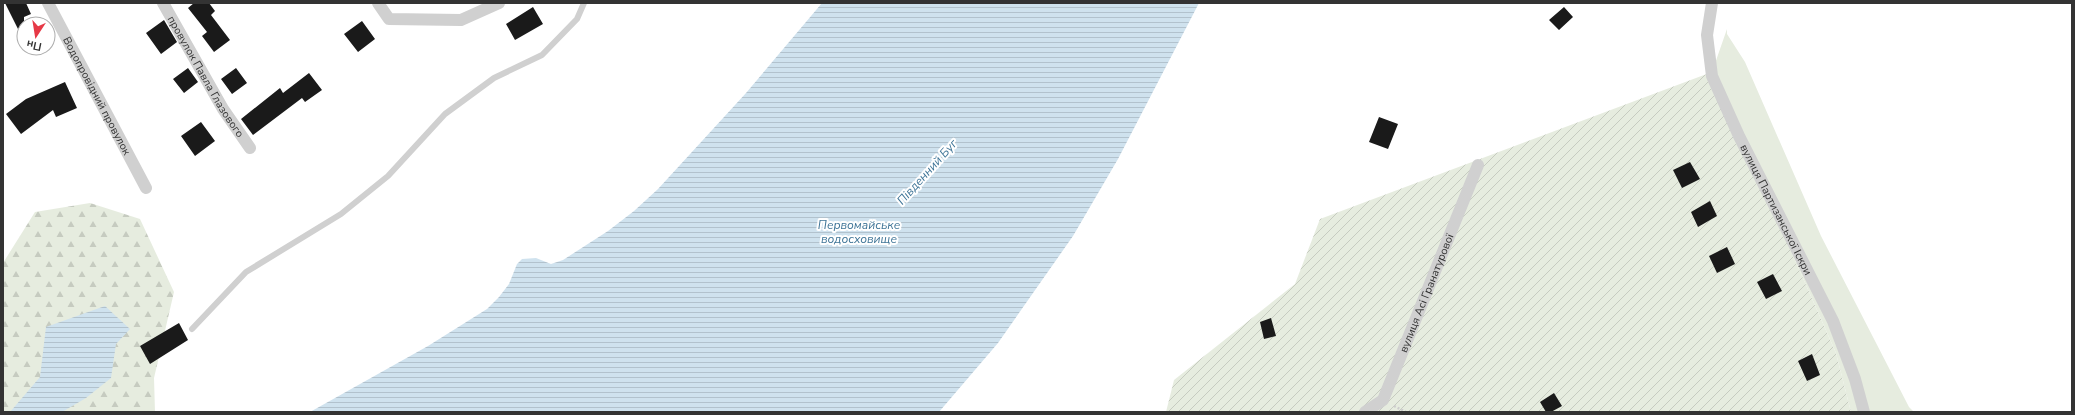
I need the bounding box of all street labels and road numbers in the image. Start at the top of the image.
street label: провулок Павла Глазового [164,13,247,140]
street label: Водопровідний провулок [59,34,134,158]
street label: вулиця Партизанської Іскри [1736,142,1815,278]
street label: вулиця Асі Гранатурової [1396,231,1458,355]

